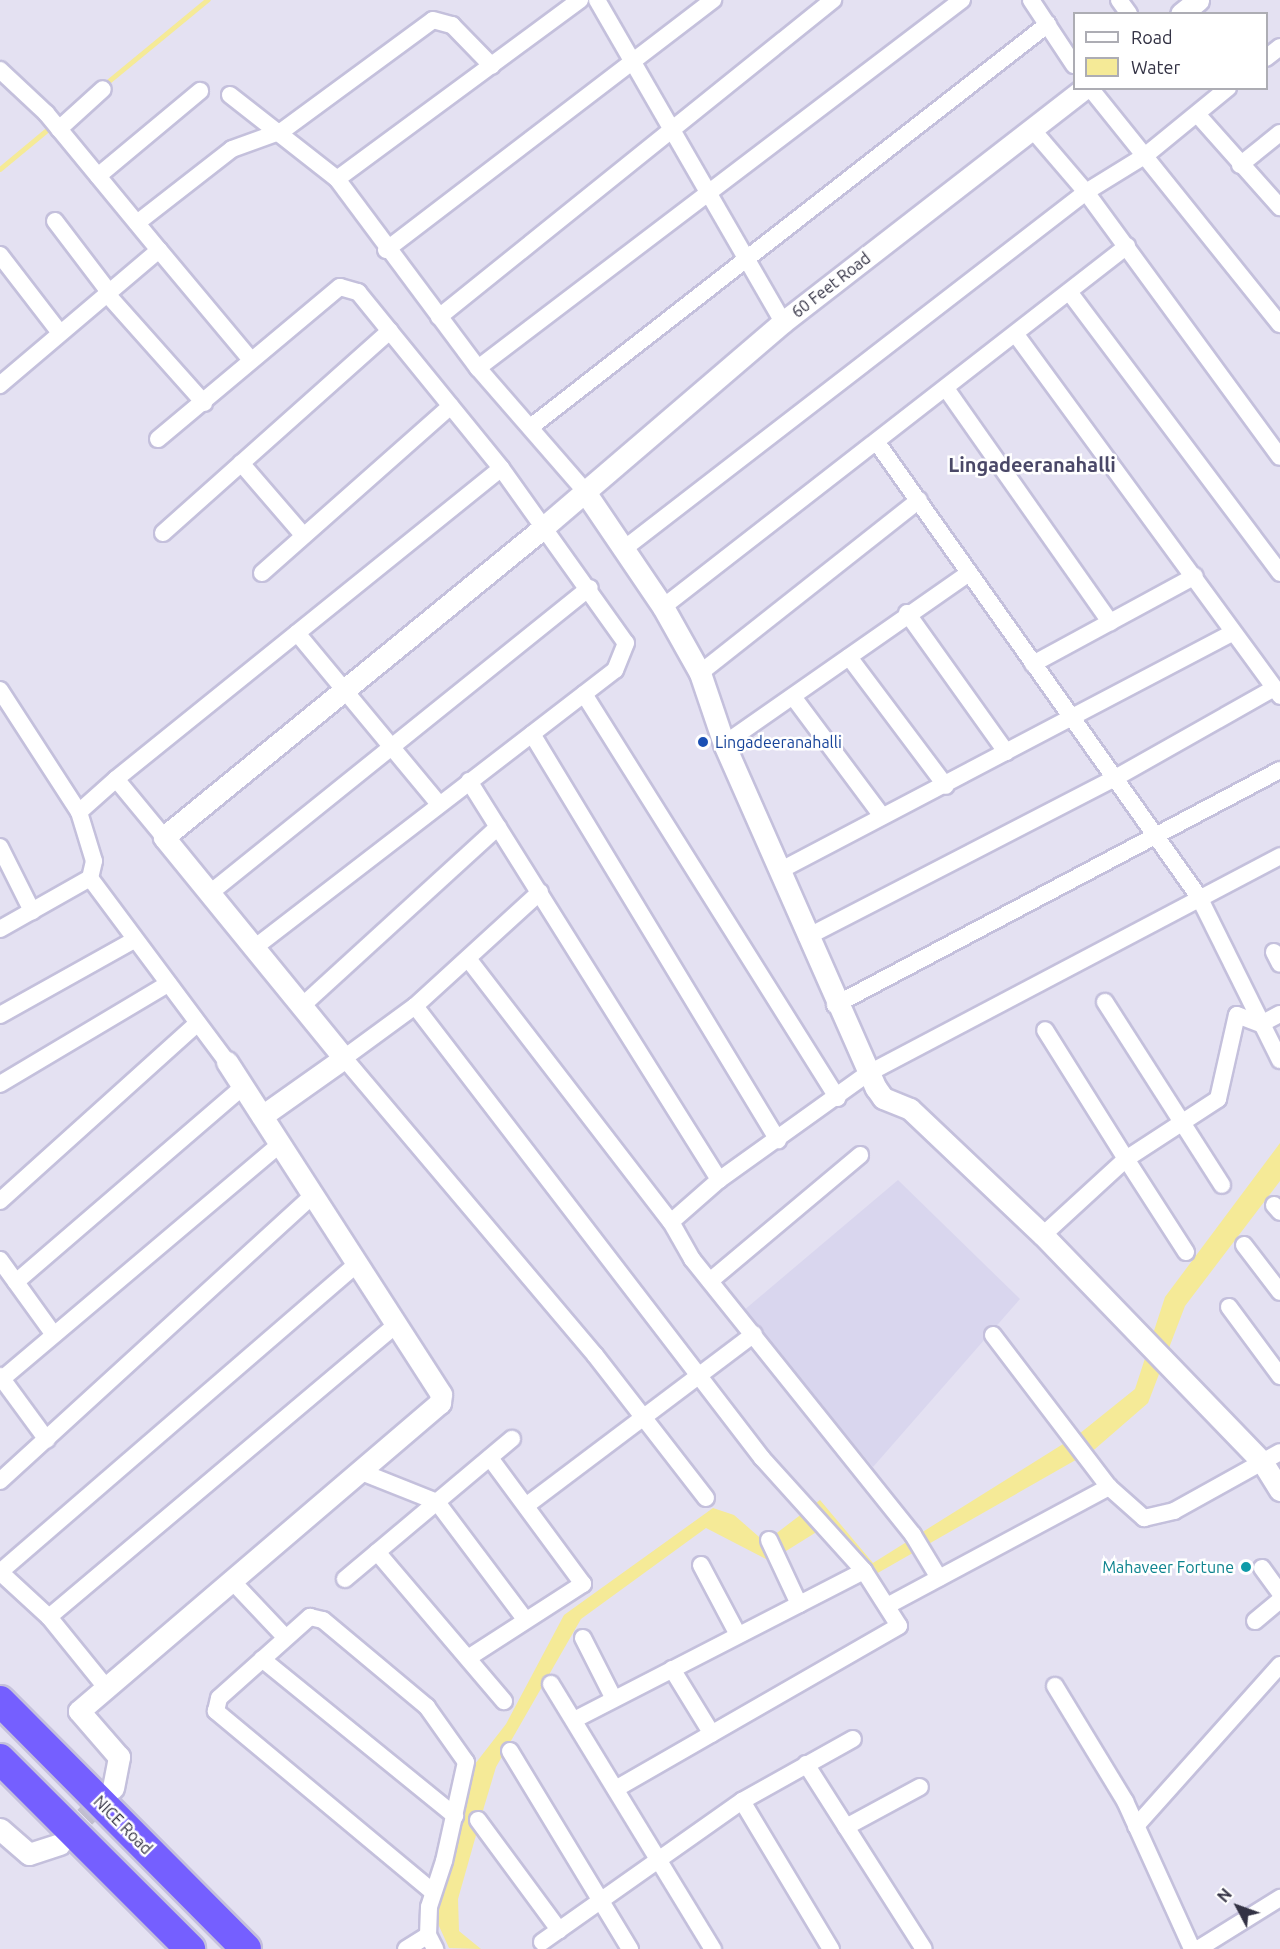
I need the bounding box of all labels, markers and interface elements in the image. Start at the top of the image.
legend [1073,12,1268,90]
text: Road [1131,27,1173,47]
text: Water [1131,57,1180,77]
street label: 60 Feet Road [788,248,874,322]
district label: Lingadeeranahalli [948,452,1116,476]
place label: Lingadeeranahalli [715,732,842,752]
marker: Lingadeeranahalli [696,735,710,749]
place label: Mahaveer Fortune [1102,1557,1234,1577]
marker: Mahaveer Fortune [1239,1560,1253,1574]
street label: NICE Road [90,1792,156,1858]
north arrow [1208,1877,1268,1937]
text: N [1214,1885,1235,1906]

